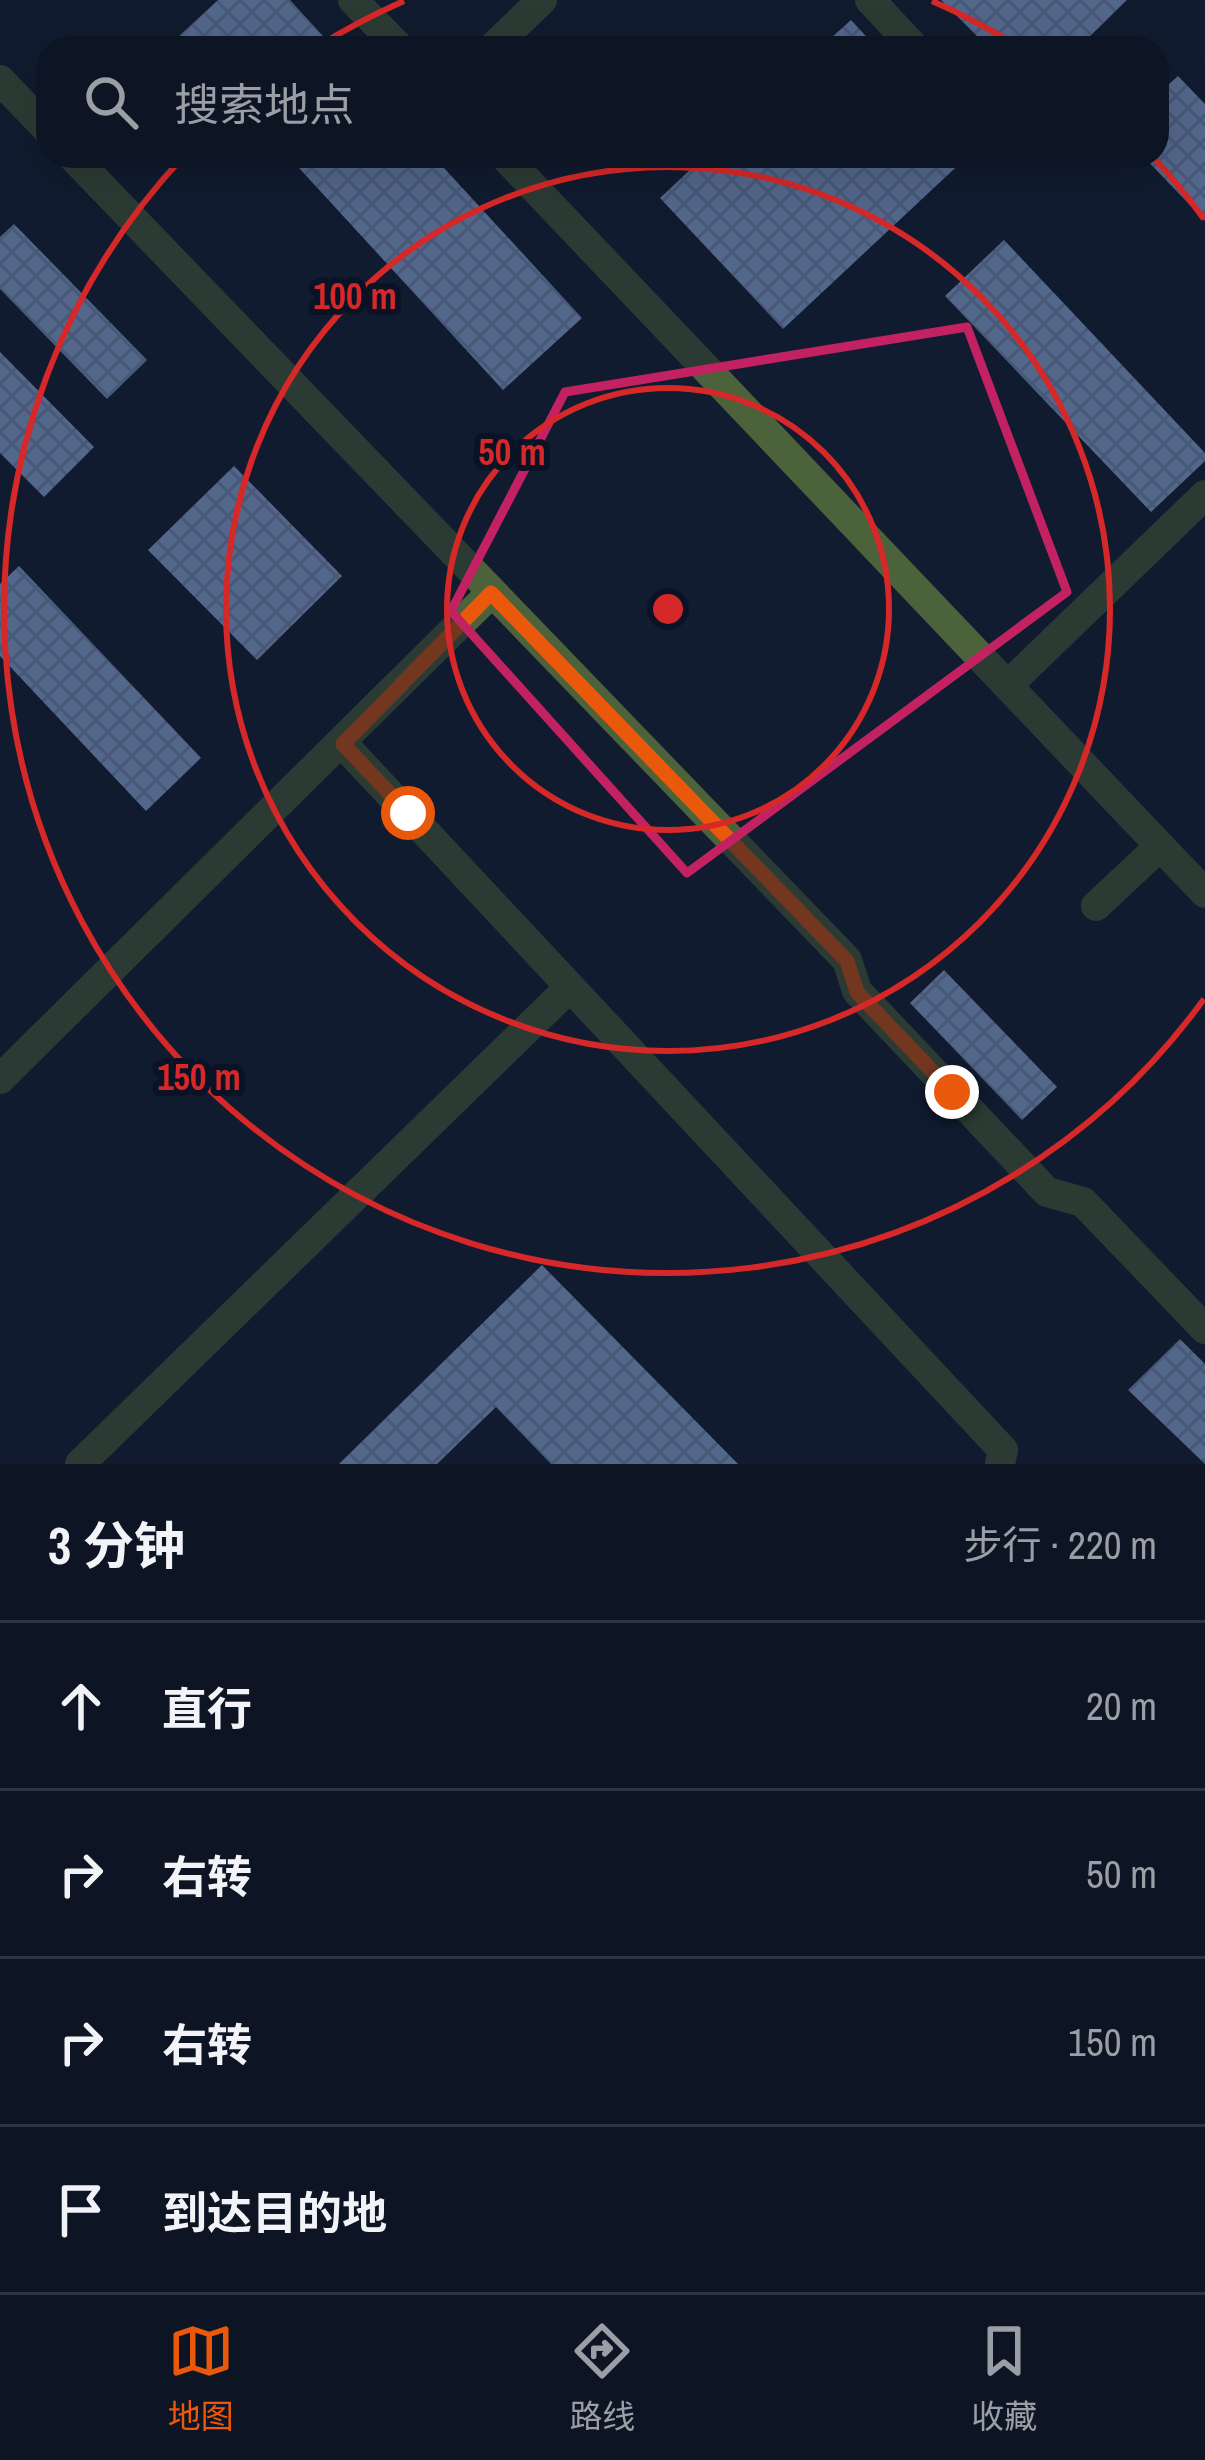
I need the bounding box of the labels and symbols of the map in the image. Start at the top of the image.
text: 100 m [313,272,397,320]
text: 50 m [478,428,546,476]
centre of rings [647,588,689,630]
route start [381,786,435,840]
text: 150 m [157,1053,241,1101]
route end [925,1065,979,1119]

